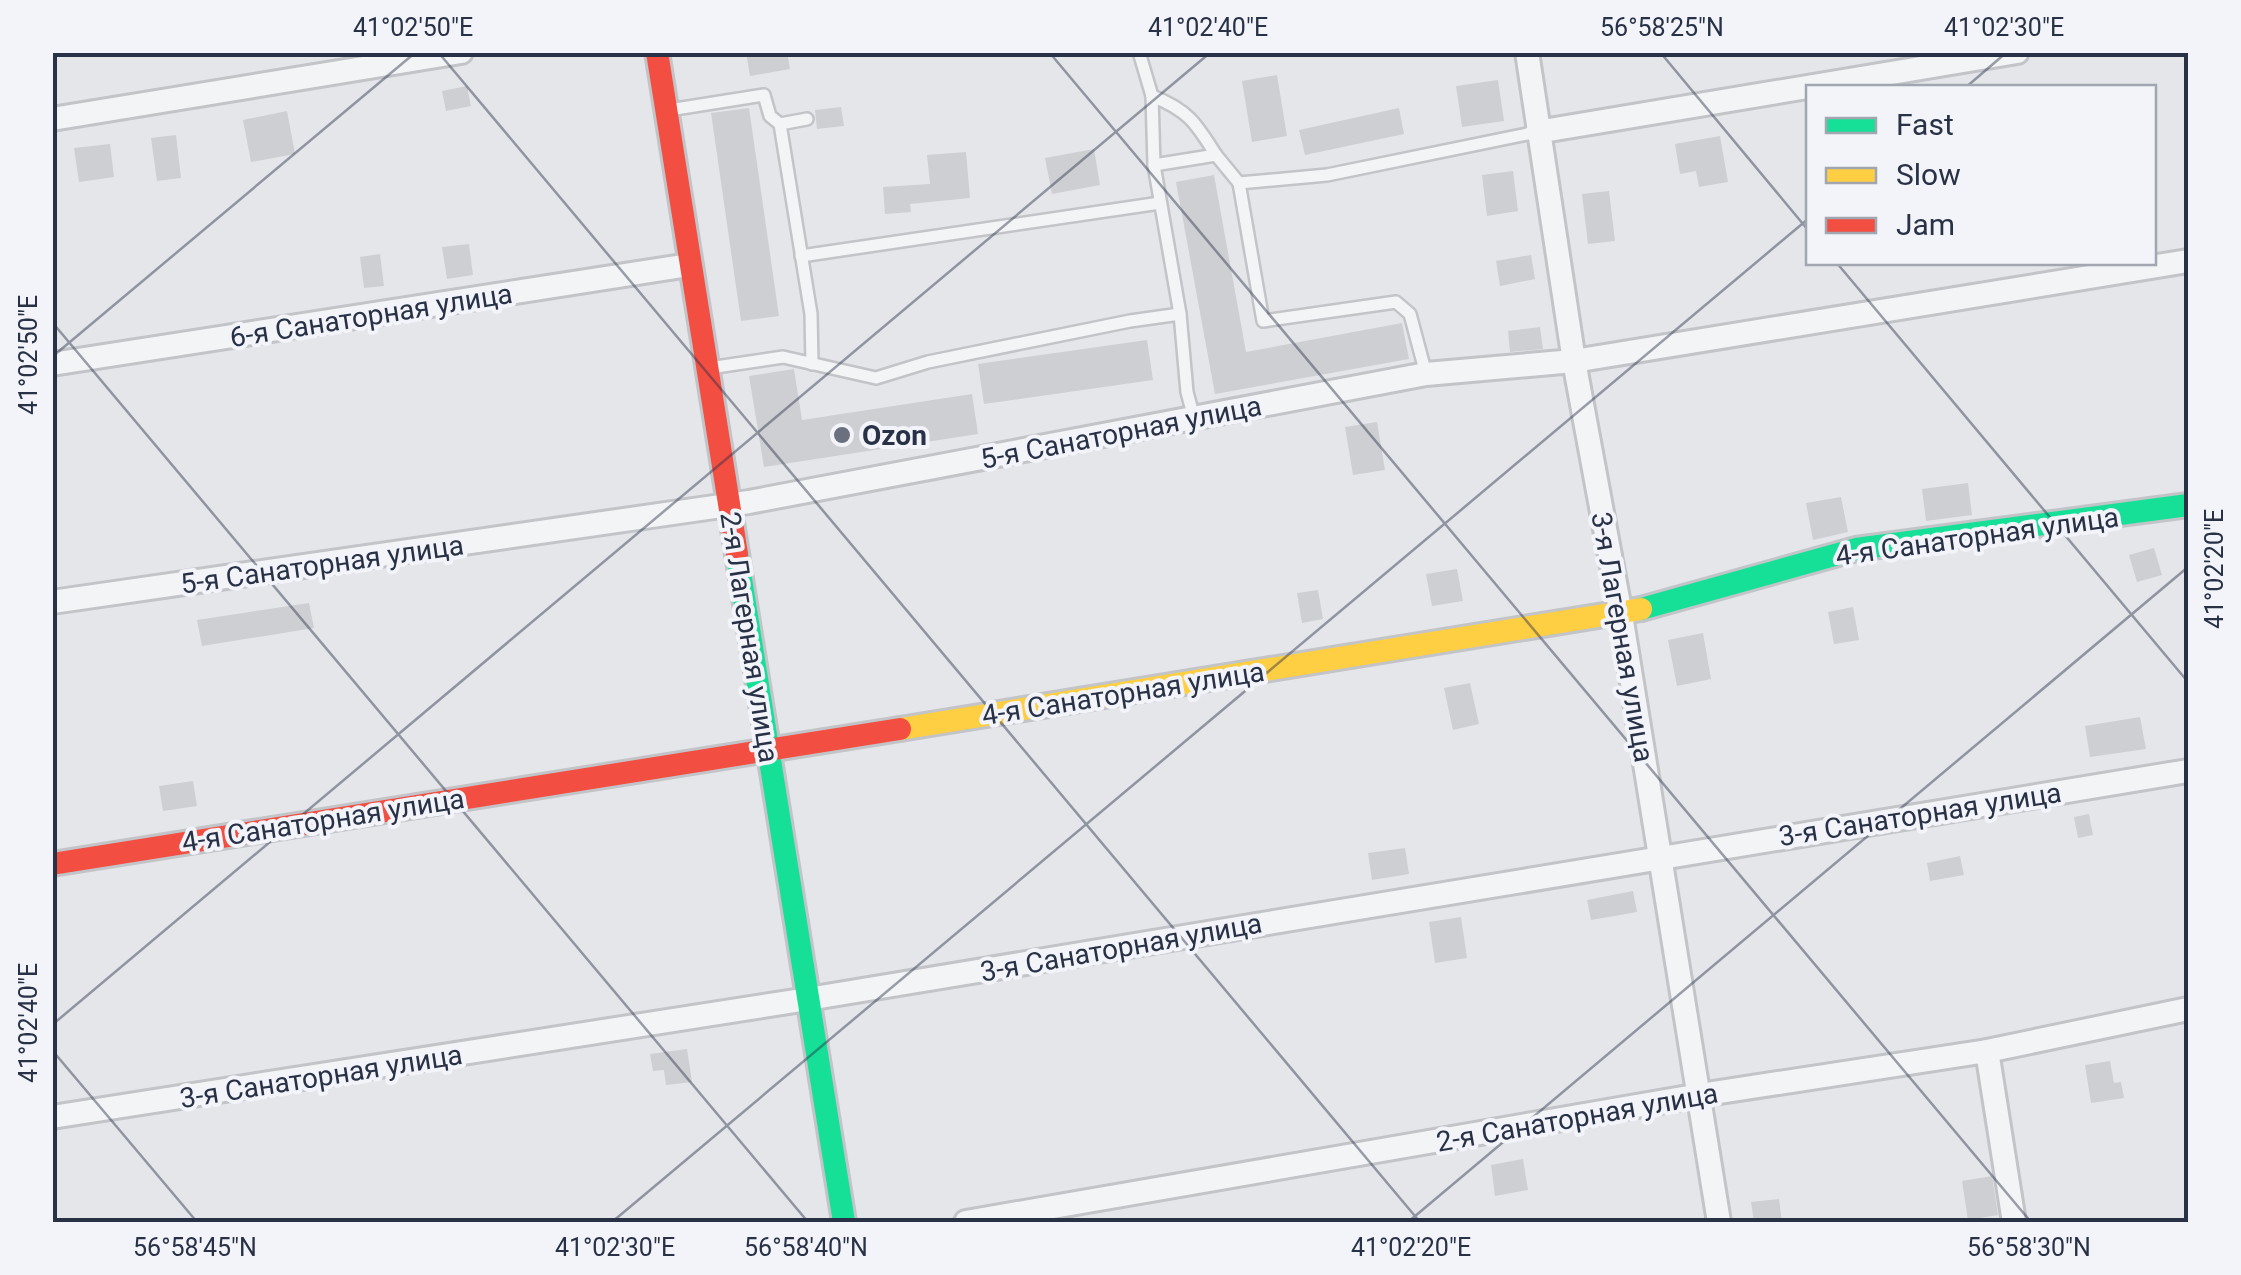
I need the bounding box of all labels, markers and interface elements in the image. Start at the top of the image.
text: 41°02'50"E [353,13,473,42]
text: 41°02'40"E [1148,13,1268,42]
text: 56°58'25"N [1600,13,1724,42]
text: 41°02'30"E [1944,13,2064,42]
legend [1806,85,2156,265]
text: Fast [1896,107,1954,142]
text: Slow [1896,157,1961,192]
text: Jam [1896,207,1955,242]
street label: 6-я Санаторная улица [227,277,515,354]
text: 41°02'50"E [14,295,43,415]
street label: 5-я Санаторная улица [978,389,1264,476]
place label: Ozon [862,419,927,452]
marker: Ozon [831,424,853,446]
street label: 4-я Санаторная улица [1833,500,2121,573]
street label: 2-я Лагерная улица [713,509,786,765]
street label: 3-я Лагерная улица [1584,509,1661,765]
text: 41°02'20"E [2200,509,2229,629]
street label: 5-я Санаторная улица [178,528,466,601]
street label: 4-я Санаторная улица [979,655,1267,732]
street label: 3-я Санаторная улица [1776,776,2064,853]
street label: 4-я Санаторная улица [179,782,467,859]
street label: 3-я Санаторная улица [978,906,1265,989]
text: 41°02'40"E [14,963,43,1083]
street label: 3-я Санаторная улица [177,1038,465,1115]
street label: 2-я Санаторная улица [1434,1076,1721,1159]
text: 56°58'45"N [133,1233,257,1262]
text: 41°02'30"E [555,1233,675,1262]
text: 56°58'40"N [744,1233,868,1262]
text: 41°02'20"E [1351,1233,1471,1262]
text: 56°58'30"N [1967,1233,2091,1262]

